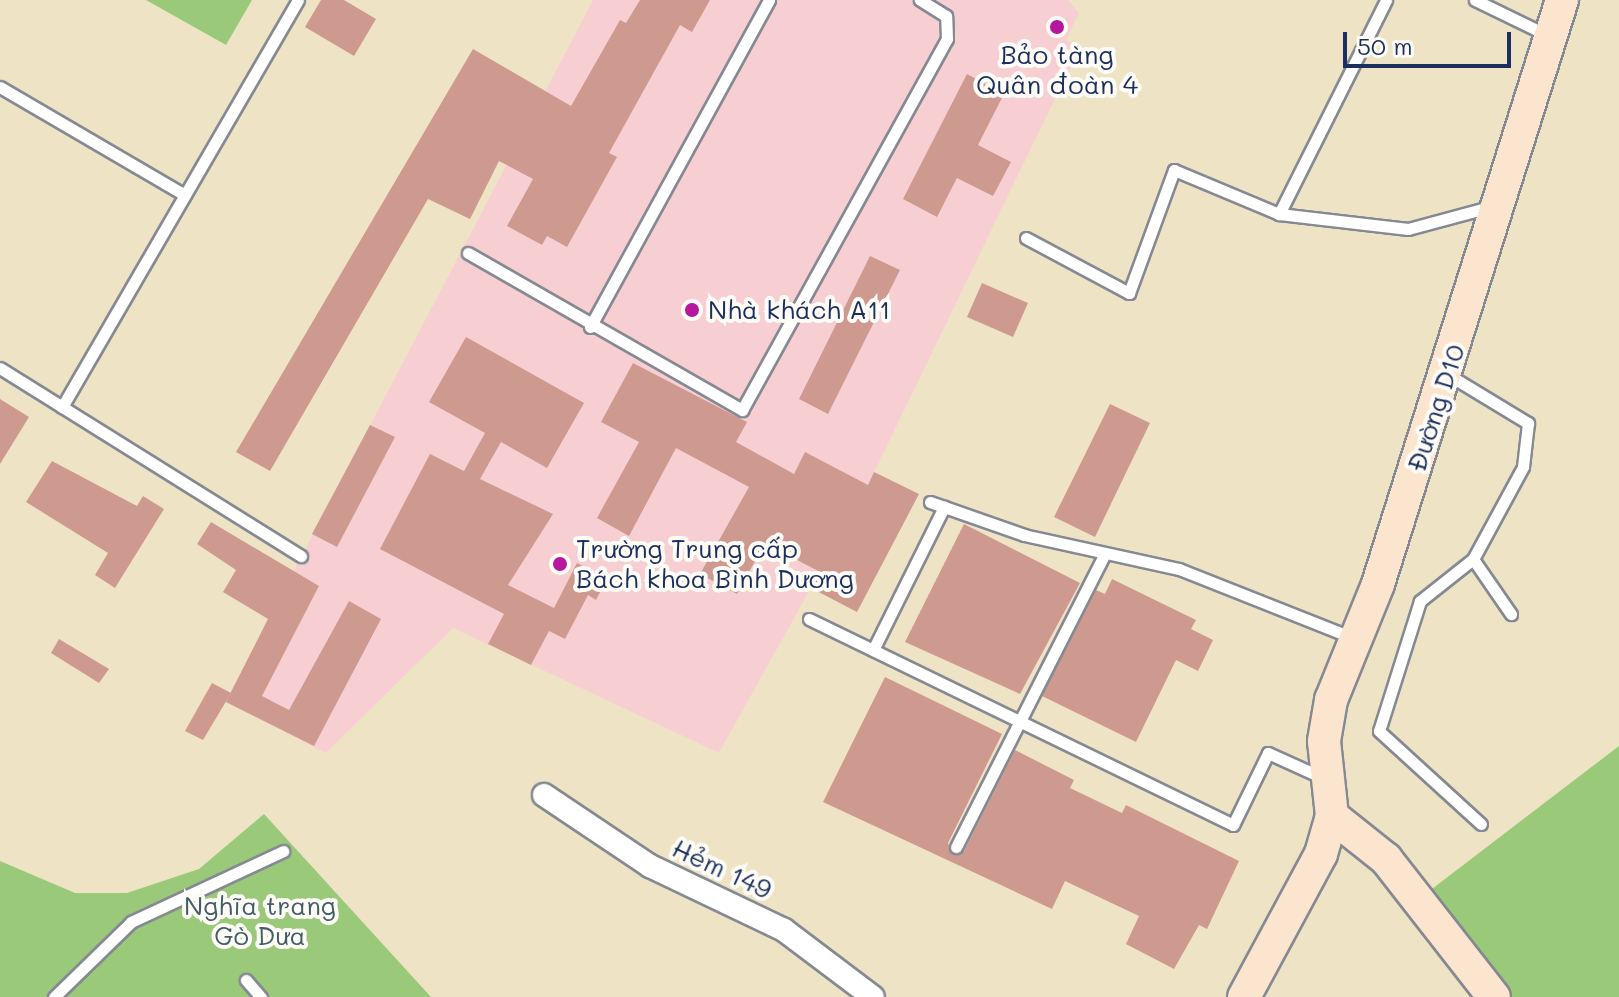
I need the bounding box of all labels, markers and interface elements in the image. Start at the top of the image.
scale bar [1347,16,1515,66]
marker: Bảo tàng Quân đoàn 4 [1048,18,1066,36]
text: 50 m [1357,30,1413,61]
place label: Bảo tàng Quân đoàn 4 [976,39,1138,100]
place label: Nhà khách A11 [708,294,891,326]
marker: Nhà khách A11 [683,301,701,319]
street label: Đường D10 [1401,341,1471,475]
place label: Trường Trung cấp Bách khoa Bình Dương [576,533,854,594]
marker: Trường Trung cấp Bách khoa Bình Dương [551,555,569,573]
street label: Hẻm 149 [667,832,777,906]
park label: Nghĩa trang Gò Dưa [184,890,336,952]

